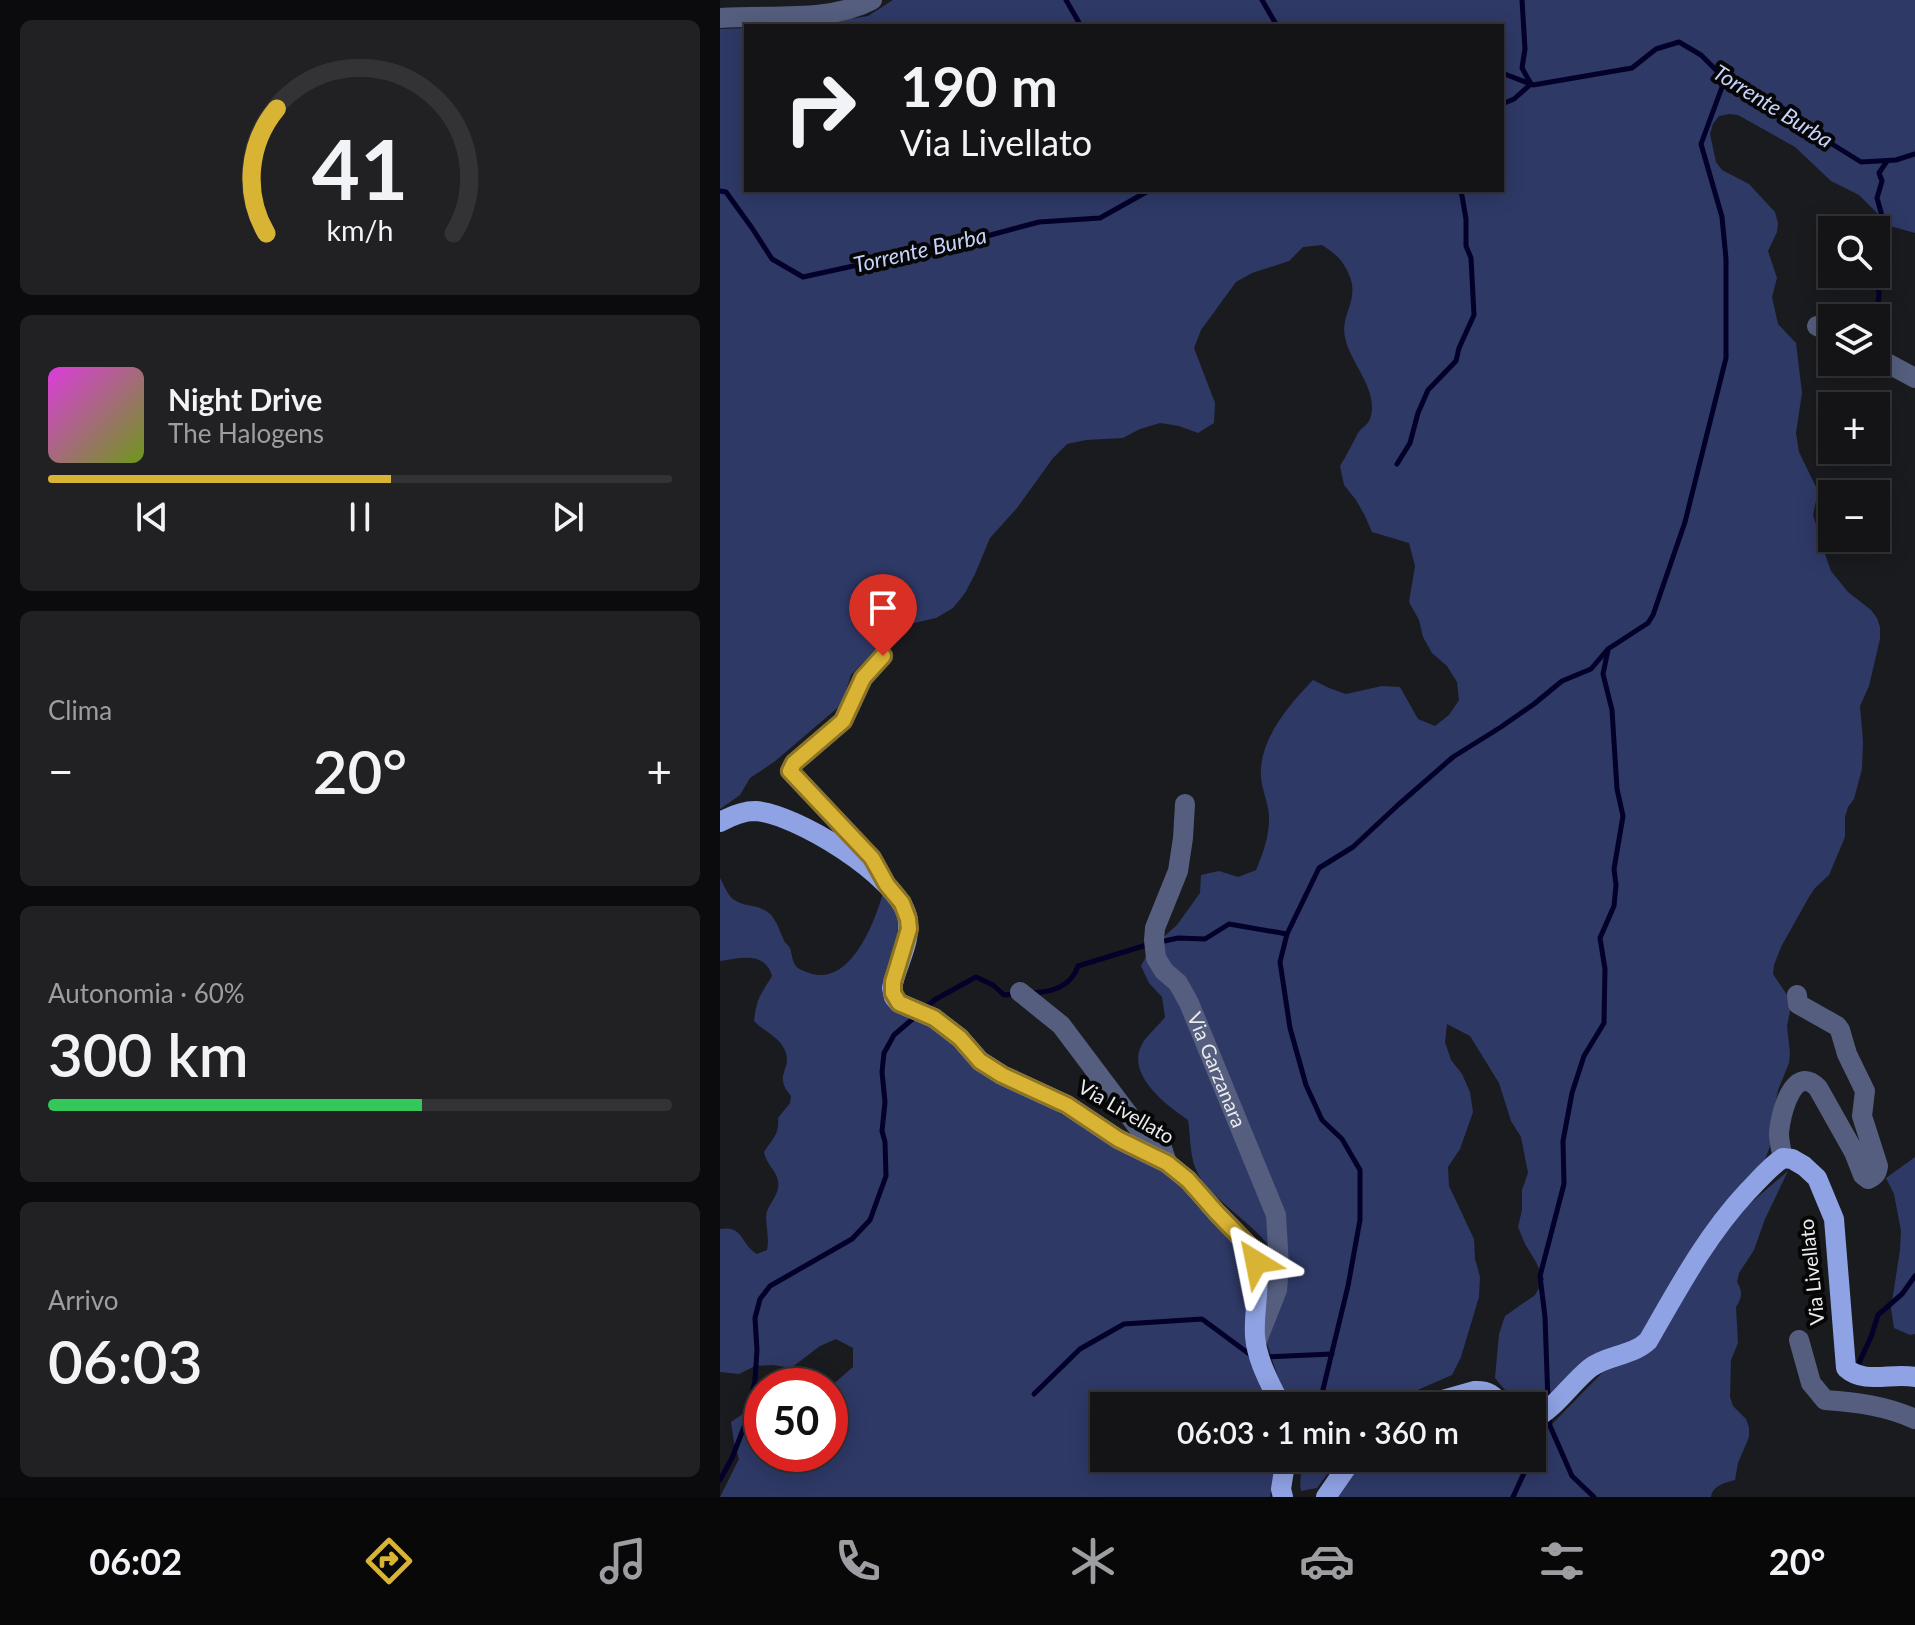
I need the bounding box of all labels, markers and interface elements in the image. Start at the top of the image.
text: 190 m [900,52,1058,119]
icon: right [768,56,872,160]
water label: Torrente Burba [1708,58,1838,153]
text: 41 [312,117,408,217]
text: Via Livellato [900,120,1092,164]
text: km/h [327,213,393,247]
map controls [1818,216,1890,552]
button: search [1818,216,1890,288]
water label: Torrente Burba [851,221,989,278]
button: layers [1818,304,1890,376]
text: Night Drive [168,381,322,417]
button: + [1818,392,1890,464]
text: The Halogens [168,417,324,449]
button: − [1818,480,1890,552]
icon: previous [130,495,174,539]
icon: pause [338,495,382,539]
icon: next [546,495,590,539]
pin [849,574,917,656]
icon: arrive [861,586,905,630]
text: Clima [48,694,112,726]
text: 20° [313,735,407,807]
text: − [48,745,74,797]
text: + [646,745,672,797]
text: Autonomia · 60% [48,977,245,1009]
street label: Via Garzanara [1183,1008,1252,1131]
text: 300 km [48,1018,249,1090]
street label: Via Livellato [1074,1074,1179,1148]
street label: Via Livellato [1793,1218,1829,1326]
position arrow [1214,1220,1298,1304]
text: Arrivo [48,1284,119,1316]
text: 06:03 [48,1325,202,1397]
speed limit sign: 50 [744,1368,848,1472]
text: 06:03 · 1 min · 360 m [1177,1414,1459,1450]
icon: directions [361,1533,417,1589]
icon: music [595,1533,651,1589]
icon: phone [830,1533,886,1589]
icon: climate [1065,1533,1121,1589]
icon: car [1299,1533,1355,1589]
icon: filters [1534,1533,1590,1589]
text: 06:02 [89,1539,182,1583]
text: 20° [1769,1539,1826,1583]

